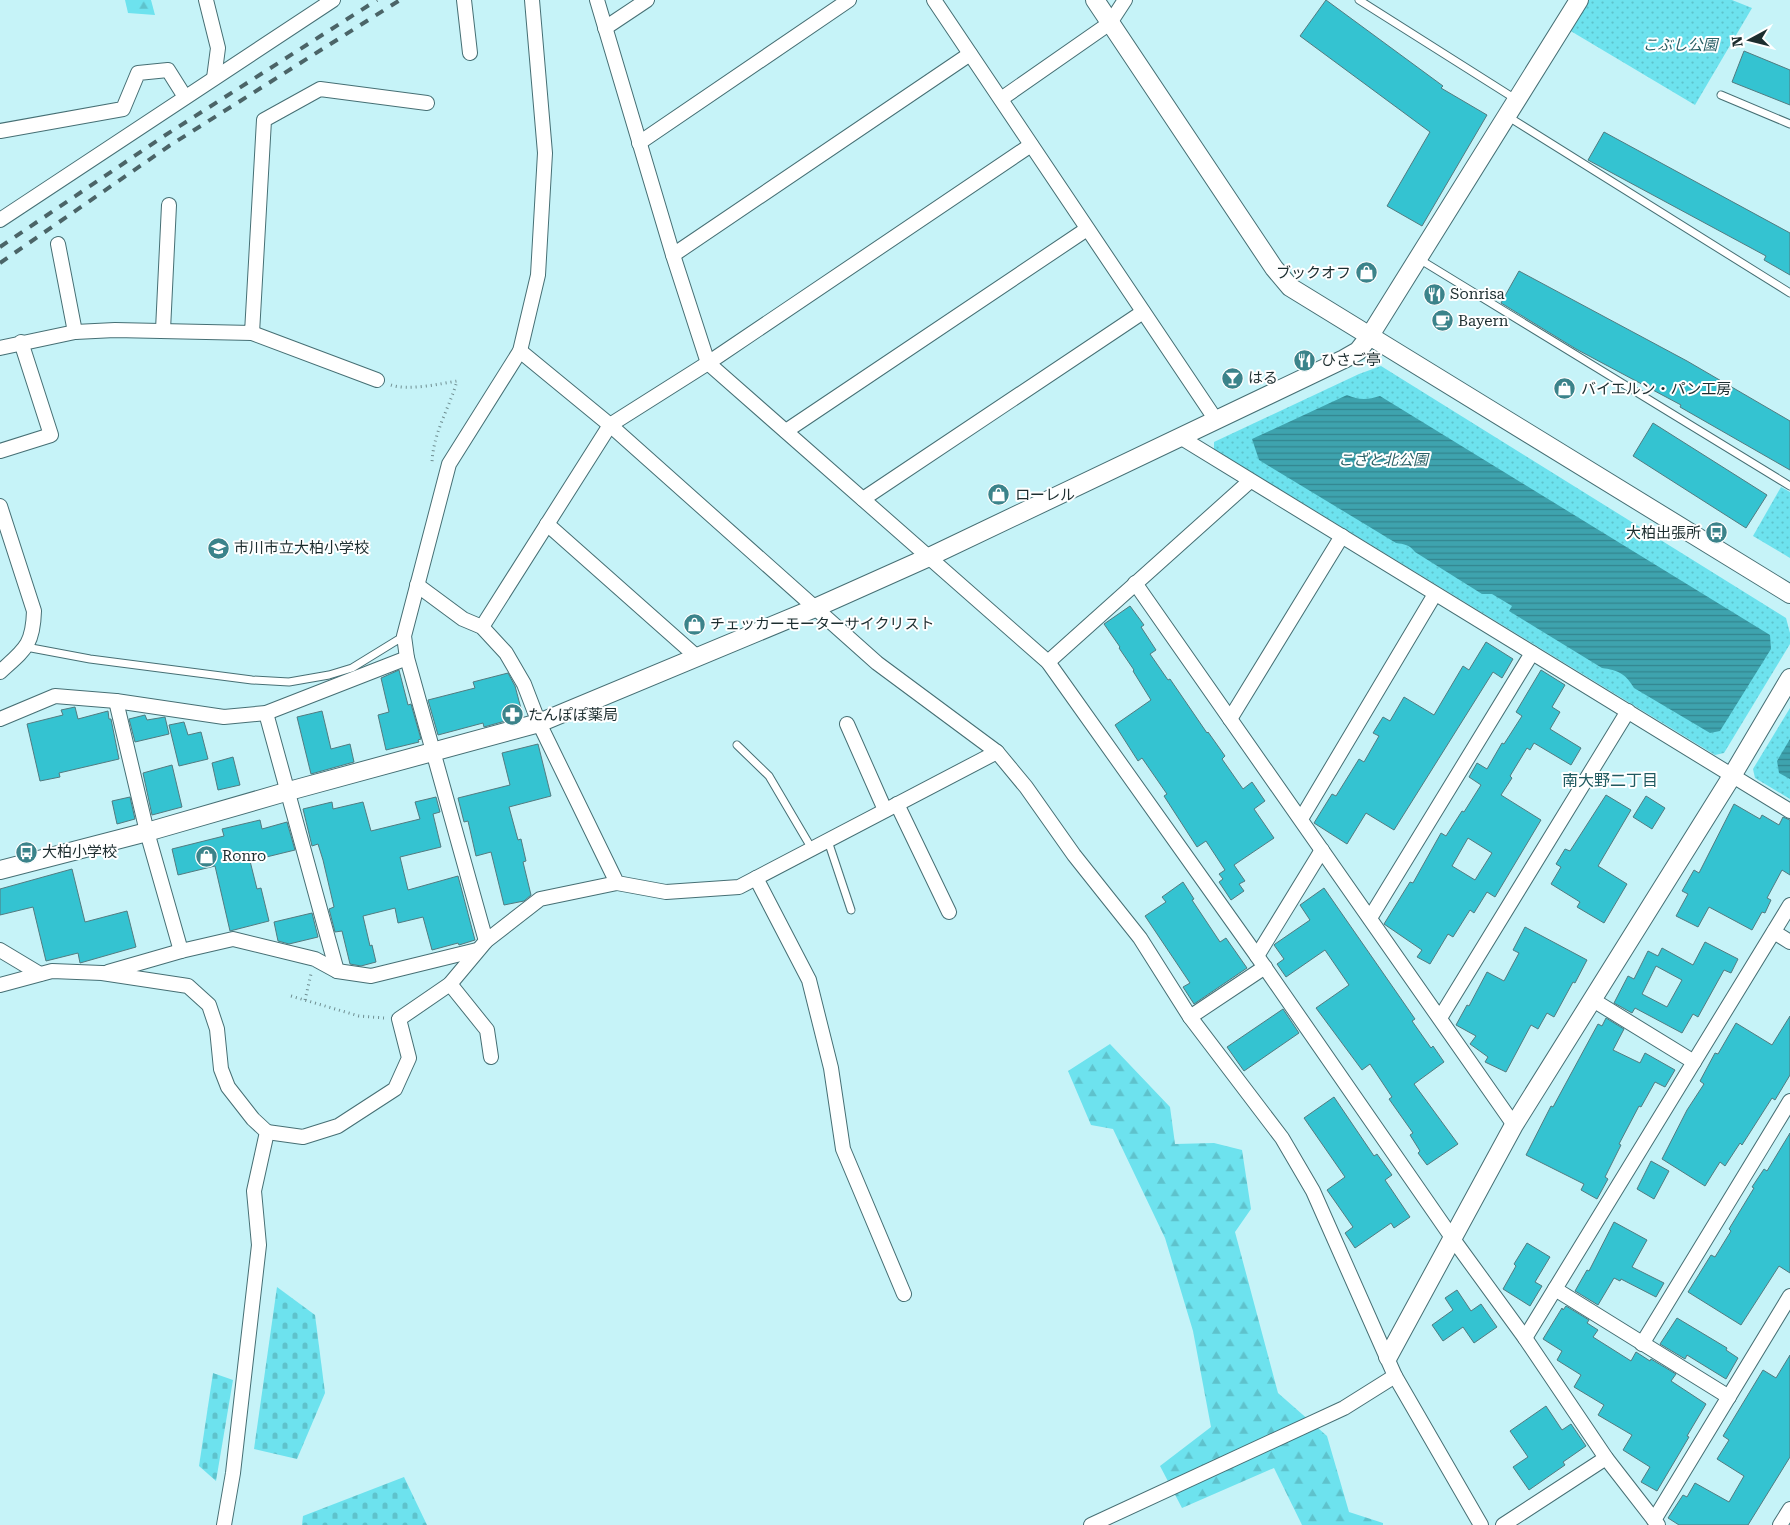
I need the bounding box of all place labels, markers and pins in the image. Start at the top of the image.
shop icon: ブックオフ [1355,261,1379,285]
place label: ブックオフ [1276,264,1351,282]
restaurant icon: Sonrisa [1422,282,1446,306]
place label: Sonrisa [1450,285,1505,303]
cafe icon: Bayern [1430,309,1454,333]
place label: Bayern [1458,312,1509,330]
restaurant icon: ひさご亭 [1293,348,1317,372]
place label: ひさご亭 [1321,351,1381,369]
bar icon: はる [1220,366,1244,390]
place label: はる [1248,369,1278,387]
shop icon: バイエルン・パン工房 [1553,377,1577,401]
place label: バイエルン・パン工房 [1581,380,1731,398]
shop icon: ローレル [987,483,1011,507]
place label: ローレル [1015,486,1075,504]
bus stop icon: 大柏出張所 [1705,521,1729,545]
place label: 大柏出張所 [1626,524,1701,542]
school or university icon: 市川市立大柏小学校 [206,536,230,560]
place label: 市川市立大柏小学校 [234,539,369,557]
shop icon: チェッカーモーターサイクリスト [682,612,706,636]
place label: チェッカーモーターサイクリスト [710,615,934,633]
pharmacy icon: たんぽぽ薬局 [500,703,524,727]
place label: たんぽぽ薬局 [528,706,618,724]
bus stop icon: 大柏小学校 [14,840,38,864]
place label: 大柏小学校 [42,843,117,861]
shop icon: Ronro [194,844,218,868]
place label: Ronro [222,847,266,865]

